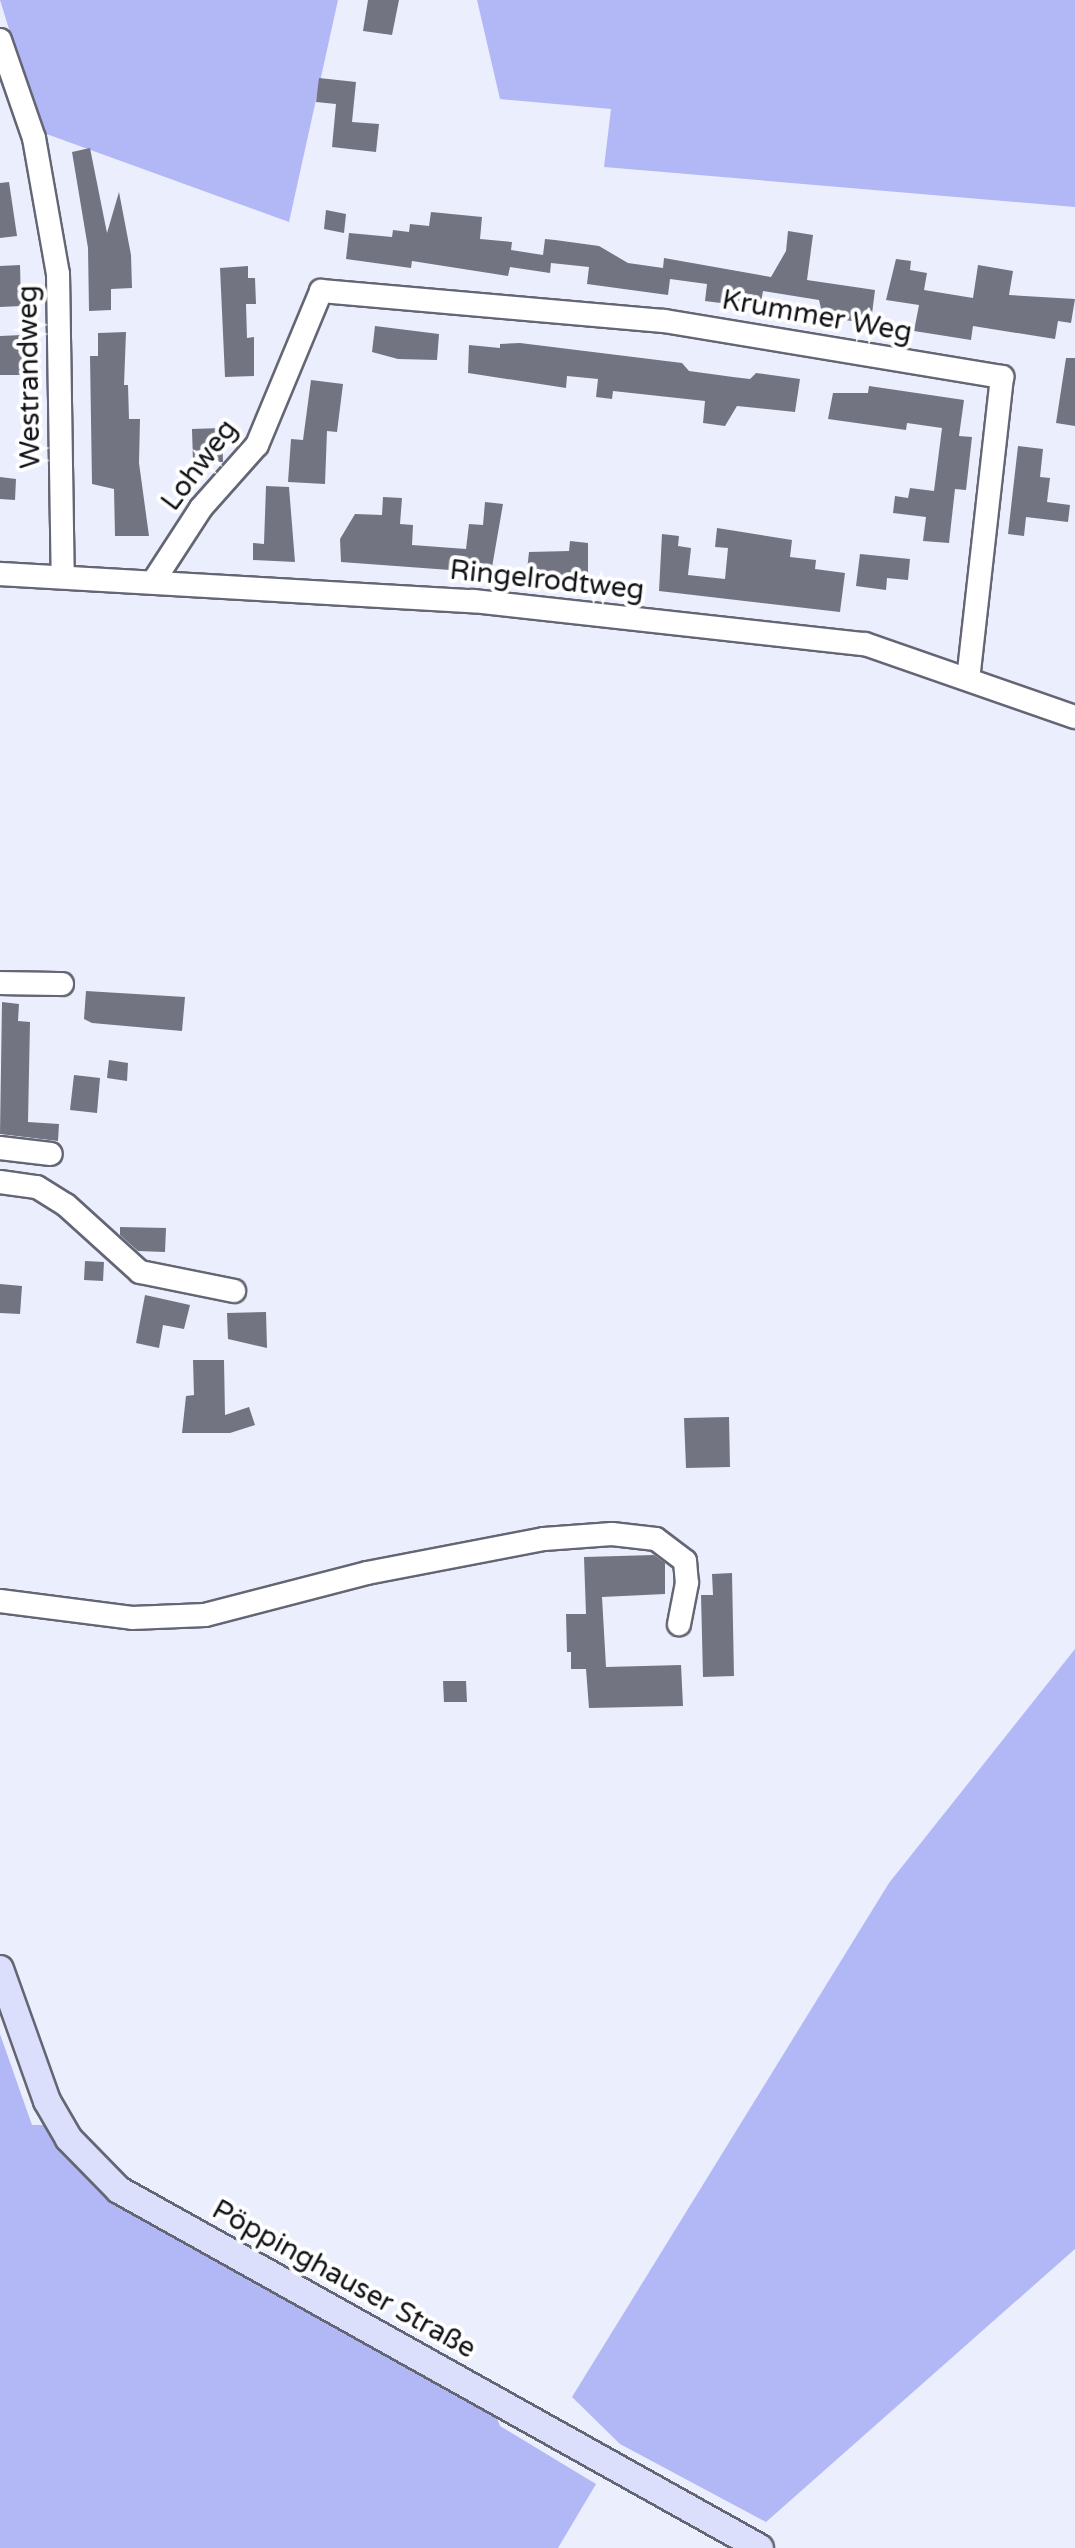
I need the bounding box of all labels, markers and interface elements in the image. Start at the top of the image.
street label: Krummer Weg [719,283,915,349]
street label: Westrandweg [11,285,47,469]
street label: Lohweg [154,413,244,517]
street label: Ringelrodtweg [448,553,646,607]
street label: Pöppinghauser Straße [206,2193,482,2365]

